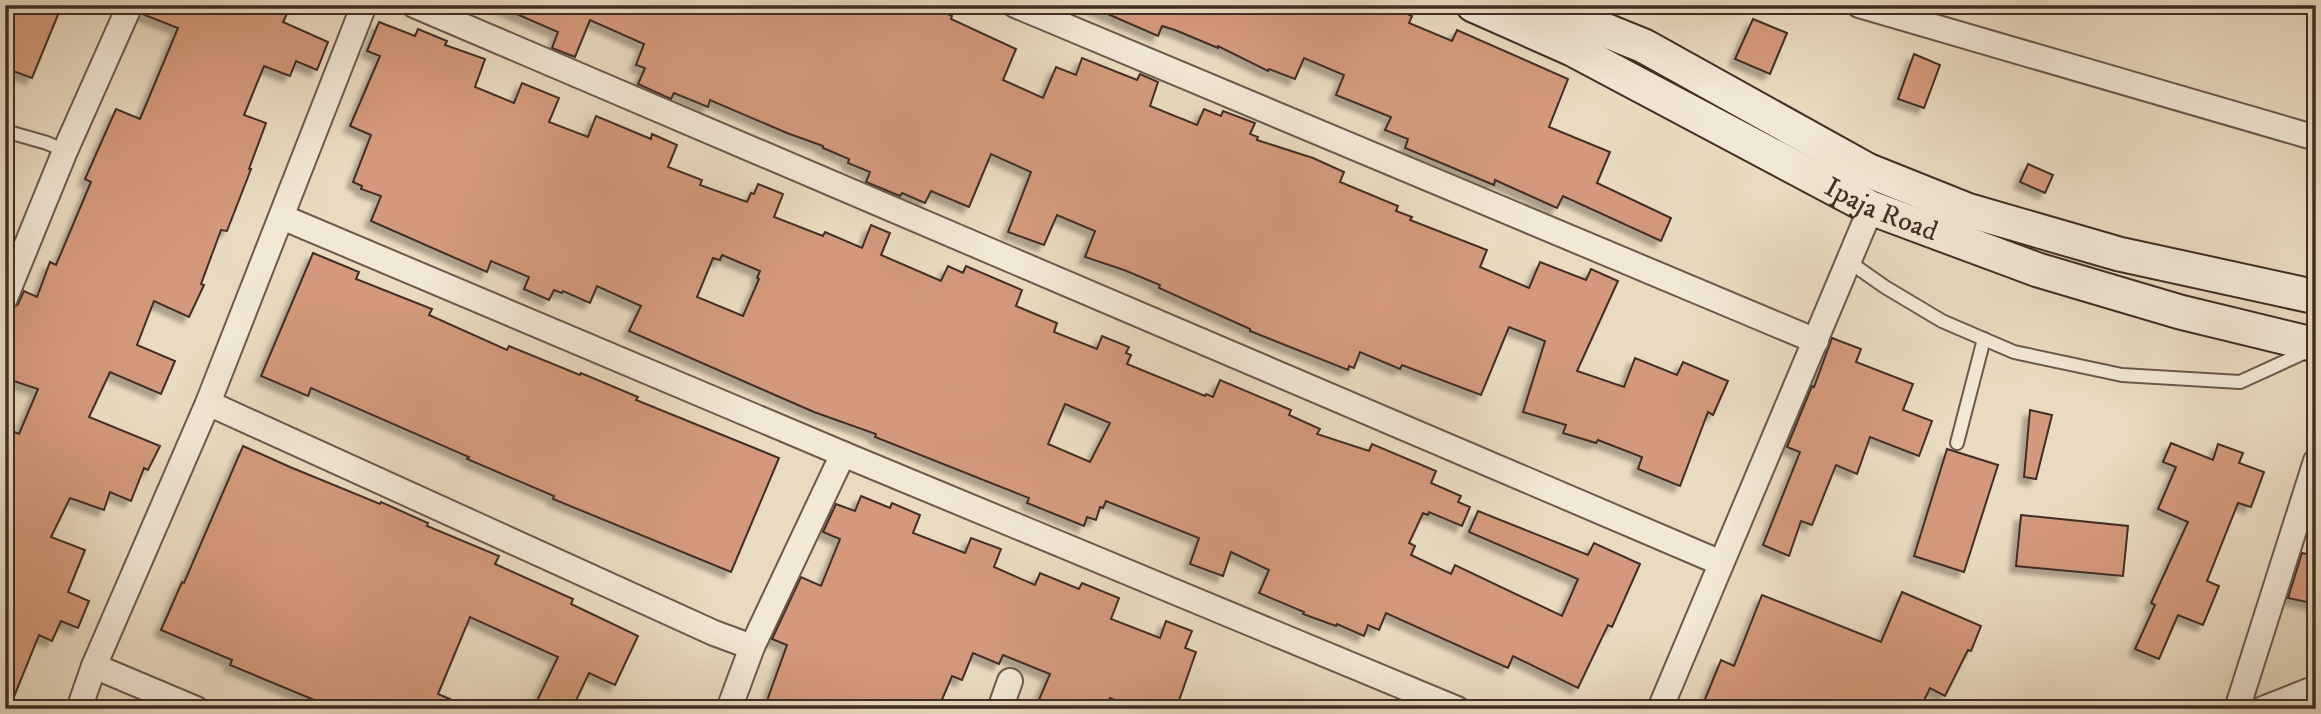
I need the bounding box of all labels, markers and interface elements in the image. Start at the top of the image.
street label: Ipaja Road [1819,169,1943,249]

